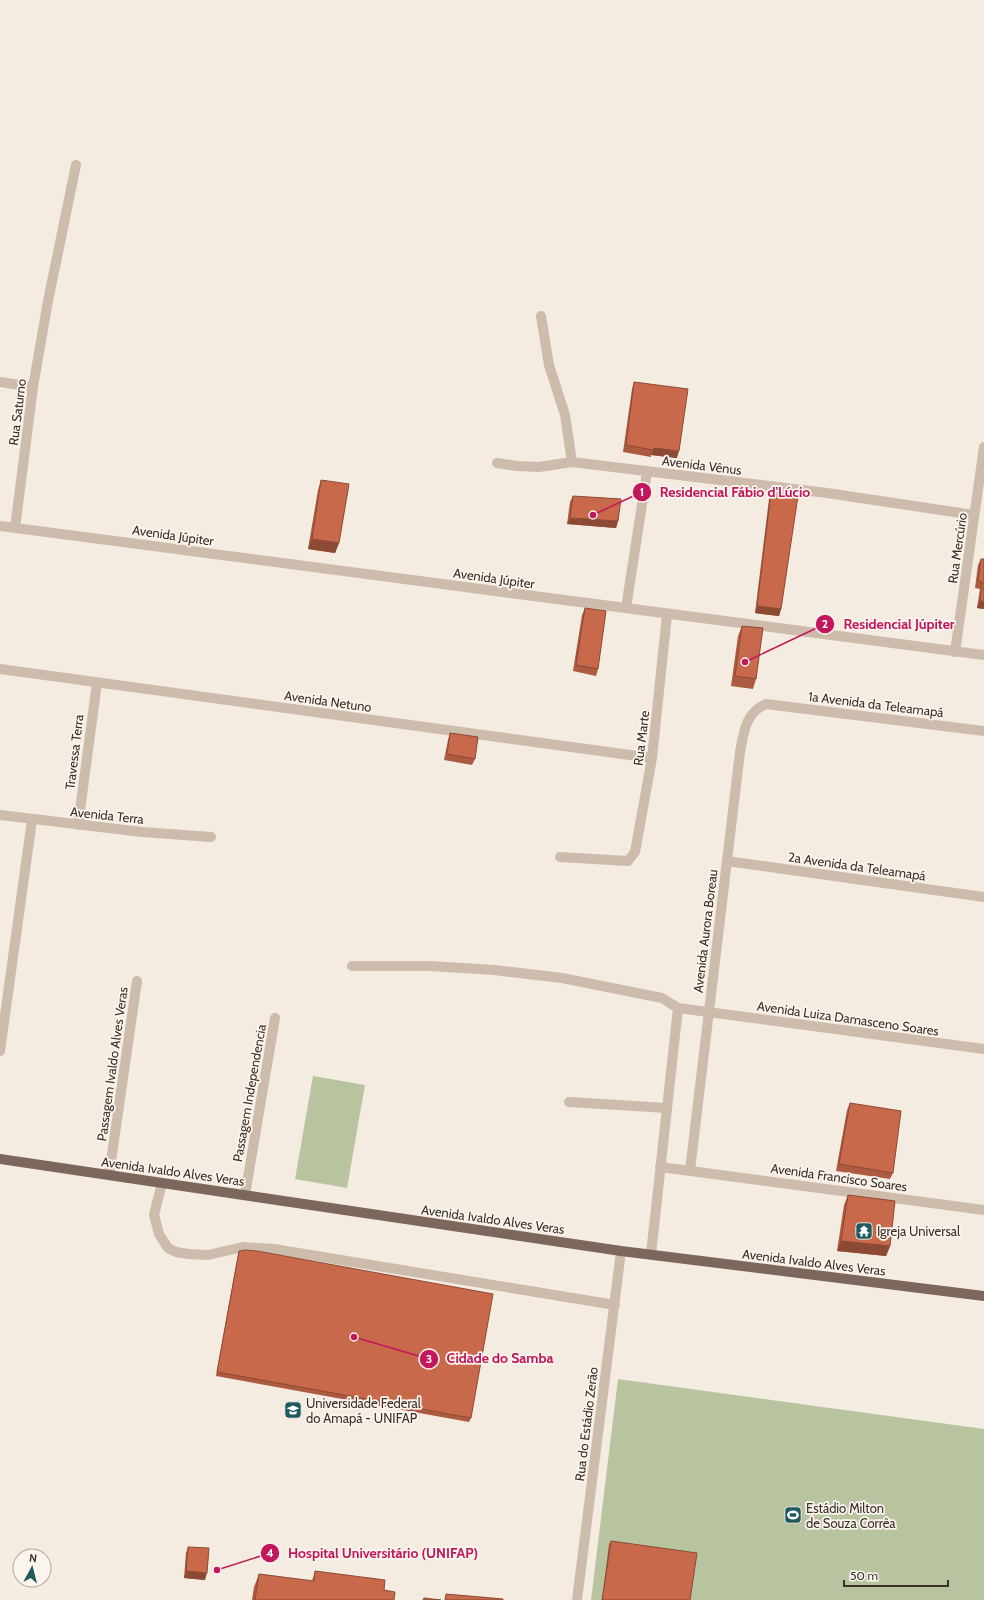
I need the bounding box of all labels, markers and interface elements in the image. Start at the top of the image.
street label: Rua Saturno [5,378,29,446]
street label: Avenida Vênus [661,452,743,478]
callout: Residencial Fábio d'Lúcio [632,479,819,505]
text: Residencial Fábio d'Lúcio [660,483,810,501]
text: 1 [640,484,644,499]
street label: Rua Mercúrio [944,512,970,584]
street label: Avenida Júpiter [131,521,216,549]
street label: Avenida Júpiter [452,564,537,592]
callout: Residencial Júpiter [815,611,962,637]
text: Residencial Júpiter [844,615,955,633]
text: 2 [822,616,828,631]
street label: Avenida Netuno [283,687,373,715]
street label: 1a Avenida da Teleamapá [807,688,945,720]
street label: Rua Marte [630,709,652,767]
street label: Travessa Terra [61,713,87,790]
street label: Avenida Terra [69,803,145,827]
street label: 2a Avenida da Teleamapá [787,848,928,884]
street label: Avenida Aurora Boreau [689,868,721,994]
street label: Passagem Ivaldo Alves Veras [93,985,131,1142]
street label: Avenida Luiza Damasceno Soares [756,997,941,1039]
street label: Passagem Independencia [229,1022,269,1163]
street label: Avenida Ivaldo Alves Veras [100,1153,246,1189]
street label: Avenida Francisco Soares [770,1160,909,1195]
street label: Avenida Ivaldo Alves Veras [420,1201,566,1237]
temple icon: Igreja Universal [854,1221,874,1241]
place label: Igreja Universal [877,1223,960,1240]
street label: Avenida Ivaldo Alves Veras [741,1245,887,1279]
callout: Cidade do Samba [419,1346,561,1372]
text: Cidade do Samba [447,1349,553,1367]
text: 3 [426,1351,432,1366]
street label: Rua do Estádio Zerão [571,1366,601,1482]
place label: Universidade Federal do Amapá - UNIFAP [306,1395,421,1426]
school or university icon: Universidade Federal do Amapá - UNIFAP [283,1400,303,1420]
place label: Estádio Milton de Souza Corrêa [806,1500,896,1531]
sports icon: Estádio Milton de Souza Corrêa [783,1505,803,1525]
callout: Hospital Universitário (UNIFAP) [260,1540,486,1566]
text: Hospital Universitário (UNIFAP) [288,1544,478,1562]
text: 4 [266,1545,274,1560]
north arrow [12,1548,52,1588]
text: N [29,1551,38,1565]
scale bar [844,1562,948,1588]
text: 50 m [850,1568,878,1583]

